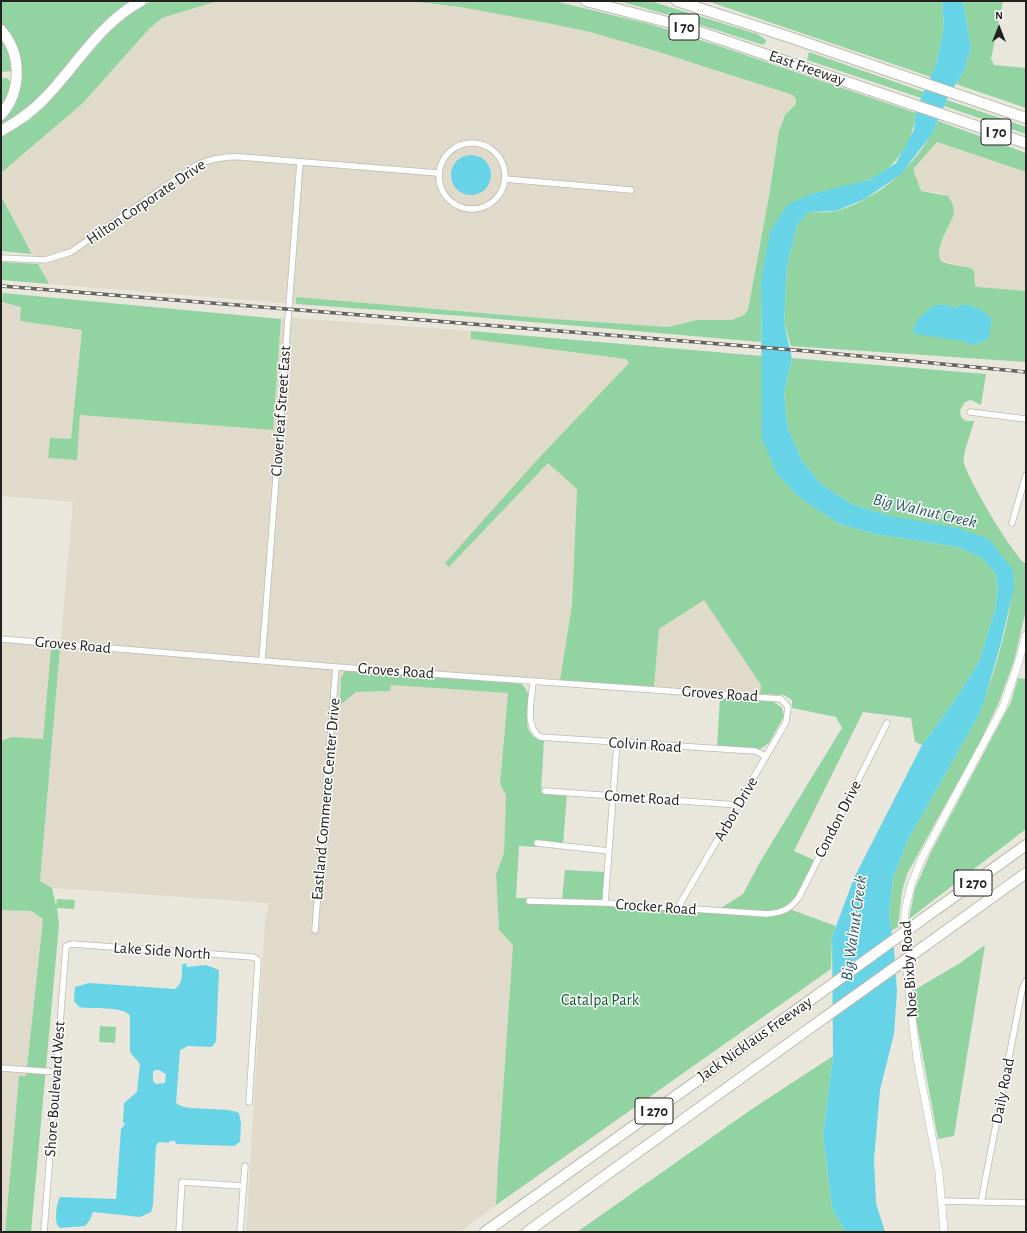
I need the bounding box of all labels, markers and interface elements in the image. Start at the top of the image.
north arrow [979,8,1019,48]
text: N [995,10,1003,21]
road number: I 70 [669,14,699,40]
street label: East Freeway [766,46,848,90]
road number: I 70 [981,119,1011,145]
street label: Hilton Corporate Drive [83,155,209,249]
street label: Cloverleaf Street East [267,345,295,477]
water label: Big Walnut Creek [871,489,979,533]
street label: Groves Road [34,632,112,658]
street label: Groves Road [357,659,435,683]
street label: Groves Road [681,682,759,706]
street label: Eastland Commerce Center Drive [308,697,344,901]
street label: Colvin Road [608,733,682,757]
street label: Arbor Drive [710,773,762,845]
street label: Condon Drive [810,777,866,861]
street label: Comet Road [604,786,680,810]
road number: I 270 [954,870,992,896]
water label: Big Walnut Creek [837,874,871,982]
street label: Crocker Road [615,895,697,919]
street label: Noe Bixby Road [896,920,922,1018]
street label: Lake Side North [113,938,211,964]
park label: Catalpa Park [561,990,639,1010]
street label: Jack Nicklaus Freeway [694,992,816,1086]
street label: Shore Boulevard West [41,1020,69,1158]
street label: Daily Road [987,1056,1019,1126]
road number: I 270 [635,1098,673,1124]

